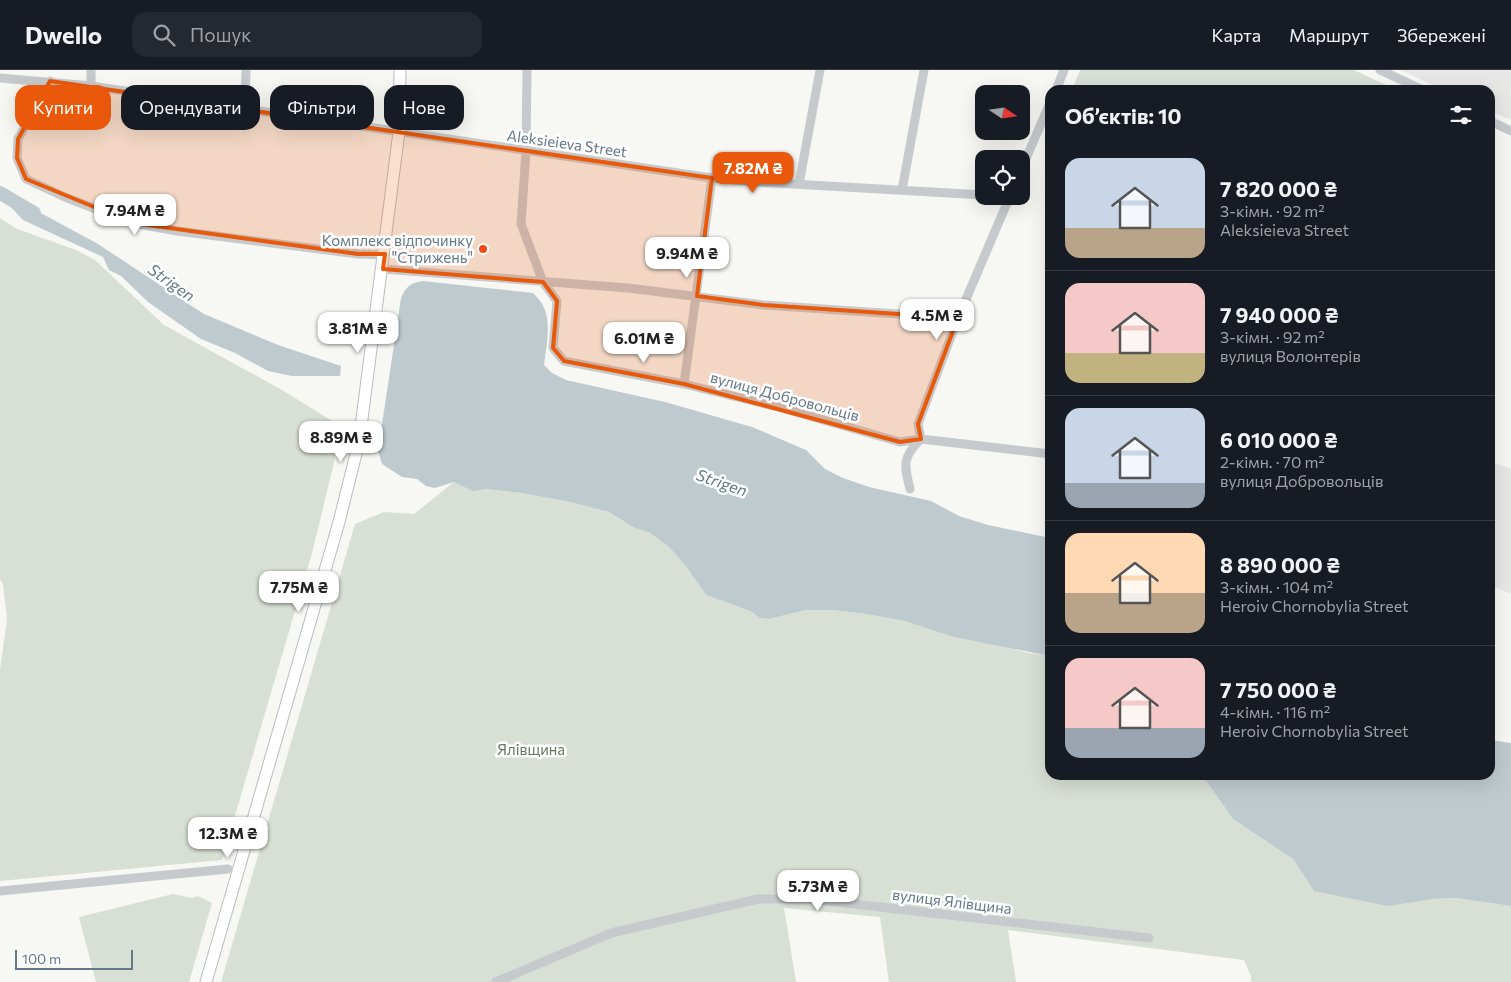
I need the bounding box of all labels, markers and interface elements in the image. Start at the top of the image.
search box [132,12,482,57]
text: Dwello [25,20,102,49]
icon: search [150,21,178,49]
text: Пошук [190,23,251,46]
text: Карта [1211,24,1261,46]
text: Маршрут [1289,24,1369,46]
text: Збережені [1397,24,1486,46]
chip: Купити [15,85,111,130]
chip: Орендувати [121,85,260,130]
chip: Фільтри [270,85,374,130]
chip: Нове [384,85,464,130]
north arrow [975,85,1030,140]
map controls [975,85,1030,205]
icon: filters [1447,101,1475,129]
text: Об’єктів: 10 [1065,103,1181,128]
street label: Aleksieieva Street [506,126,628,160]
button: locate [975,150,1030,205]
pin: 7.82M ₴ [707,152,799,194]
text: 7.82M ₴ [724,158,782,177]
text: 7 820 000 ₴ [1220,176,1337,201]
icon: home [1105,178,1165,238]
pin: 7.94M ₴ [89,194,181,236]
text: 7.94M ₴ [105,200,165,219]
text: 3-кімн. · 92 m² [1220,201,1325,220]
text: Aleksieieva Street [1220,220,1349,239]
place label: Комплекс відпочинку "Стрижень" [322,231,473,266]
pin: 9.94M ₴ [641,236,733,279]
marker: Комплекс відпочинку "Стрижень" [477,243,489,255]
text: 9.94M ₴ [656,243,718,262]
water label: Strigen [145,259,199,305]
pin: 4.5M ₴ [896,298,978,341]
text: 7 940 000 ₴ [1220,302,1338,327]
icon: home [1105,303,1165,363]
text: 4.5M ₴ [911,305,963,324]
pin: 3.81M ₴ [312,312,404,354]
text: 3.81M ₴ [329,318,387,337]
pin: 6.01M ₴ [598,322,690,364]
text: 3-кімн. · 92 m² [1220,327,1325,346]
text: 6.01M ₴ [614,328,674,347]
text: вулиця Волонтерів [1220,346,1361,365]
street label: вулиця Добровольців [709,367,861,425]
pin: 8.89M ₴ [295,420,387,463]
text: 8.89M ₴ [310,427,372,446]
text: 6 010 000 ₴ [1220,427,1337,452]
icon: home [1105,428,1165,488]
text: 2-кімн. · 70 m² [1220,452,1325,471]
water label: Strigen [694,464,750,500]
text: вулиця Добровольців [1220,471,1383,490]
text: 8 890 000 ₴ [1220,552,1340,577]
icon: home [1105,553,1165,613]
pin: 7.75M ₴ [253,570,345,613]
text: 7.75M ₴ [270,577,328,596]
text: 3-кімн. · 104 m² [1220,577,1333,596]
text: Heroiv Chornobylia Street [1220,596,1409,615]
text: 7 750 000 ₴ [1220,677,1336,702]
icon: home [1105,678,1165,738]
text: 4-кімн. · 116 m² [1220,702,1330,721]
text: Heroiv Chornobylia Street [1220,721,1409,740]
park label: Ялівщина [497,740,565,758]
pin: 12.3M ₴ [182,816,274,859]
text: 12.3M ₴ [199,823,257,842]
pin: 5.73M ₴ [772,870,864,912]
text: 5.73M ₴ [788,876,848,895]
street label: вулиця Ялівщина [891,885,1013,917]
scale bar [15,947,132,970]
text: 100 m [22,950,61,967]

